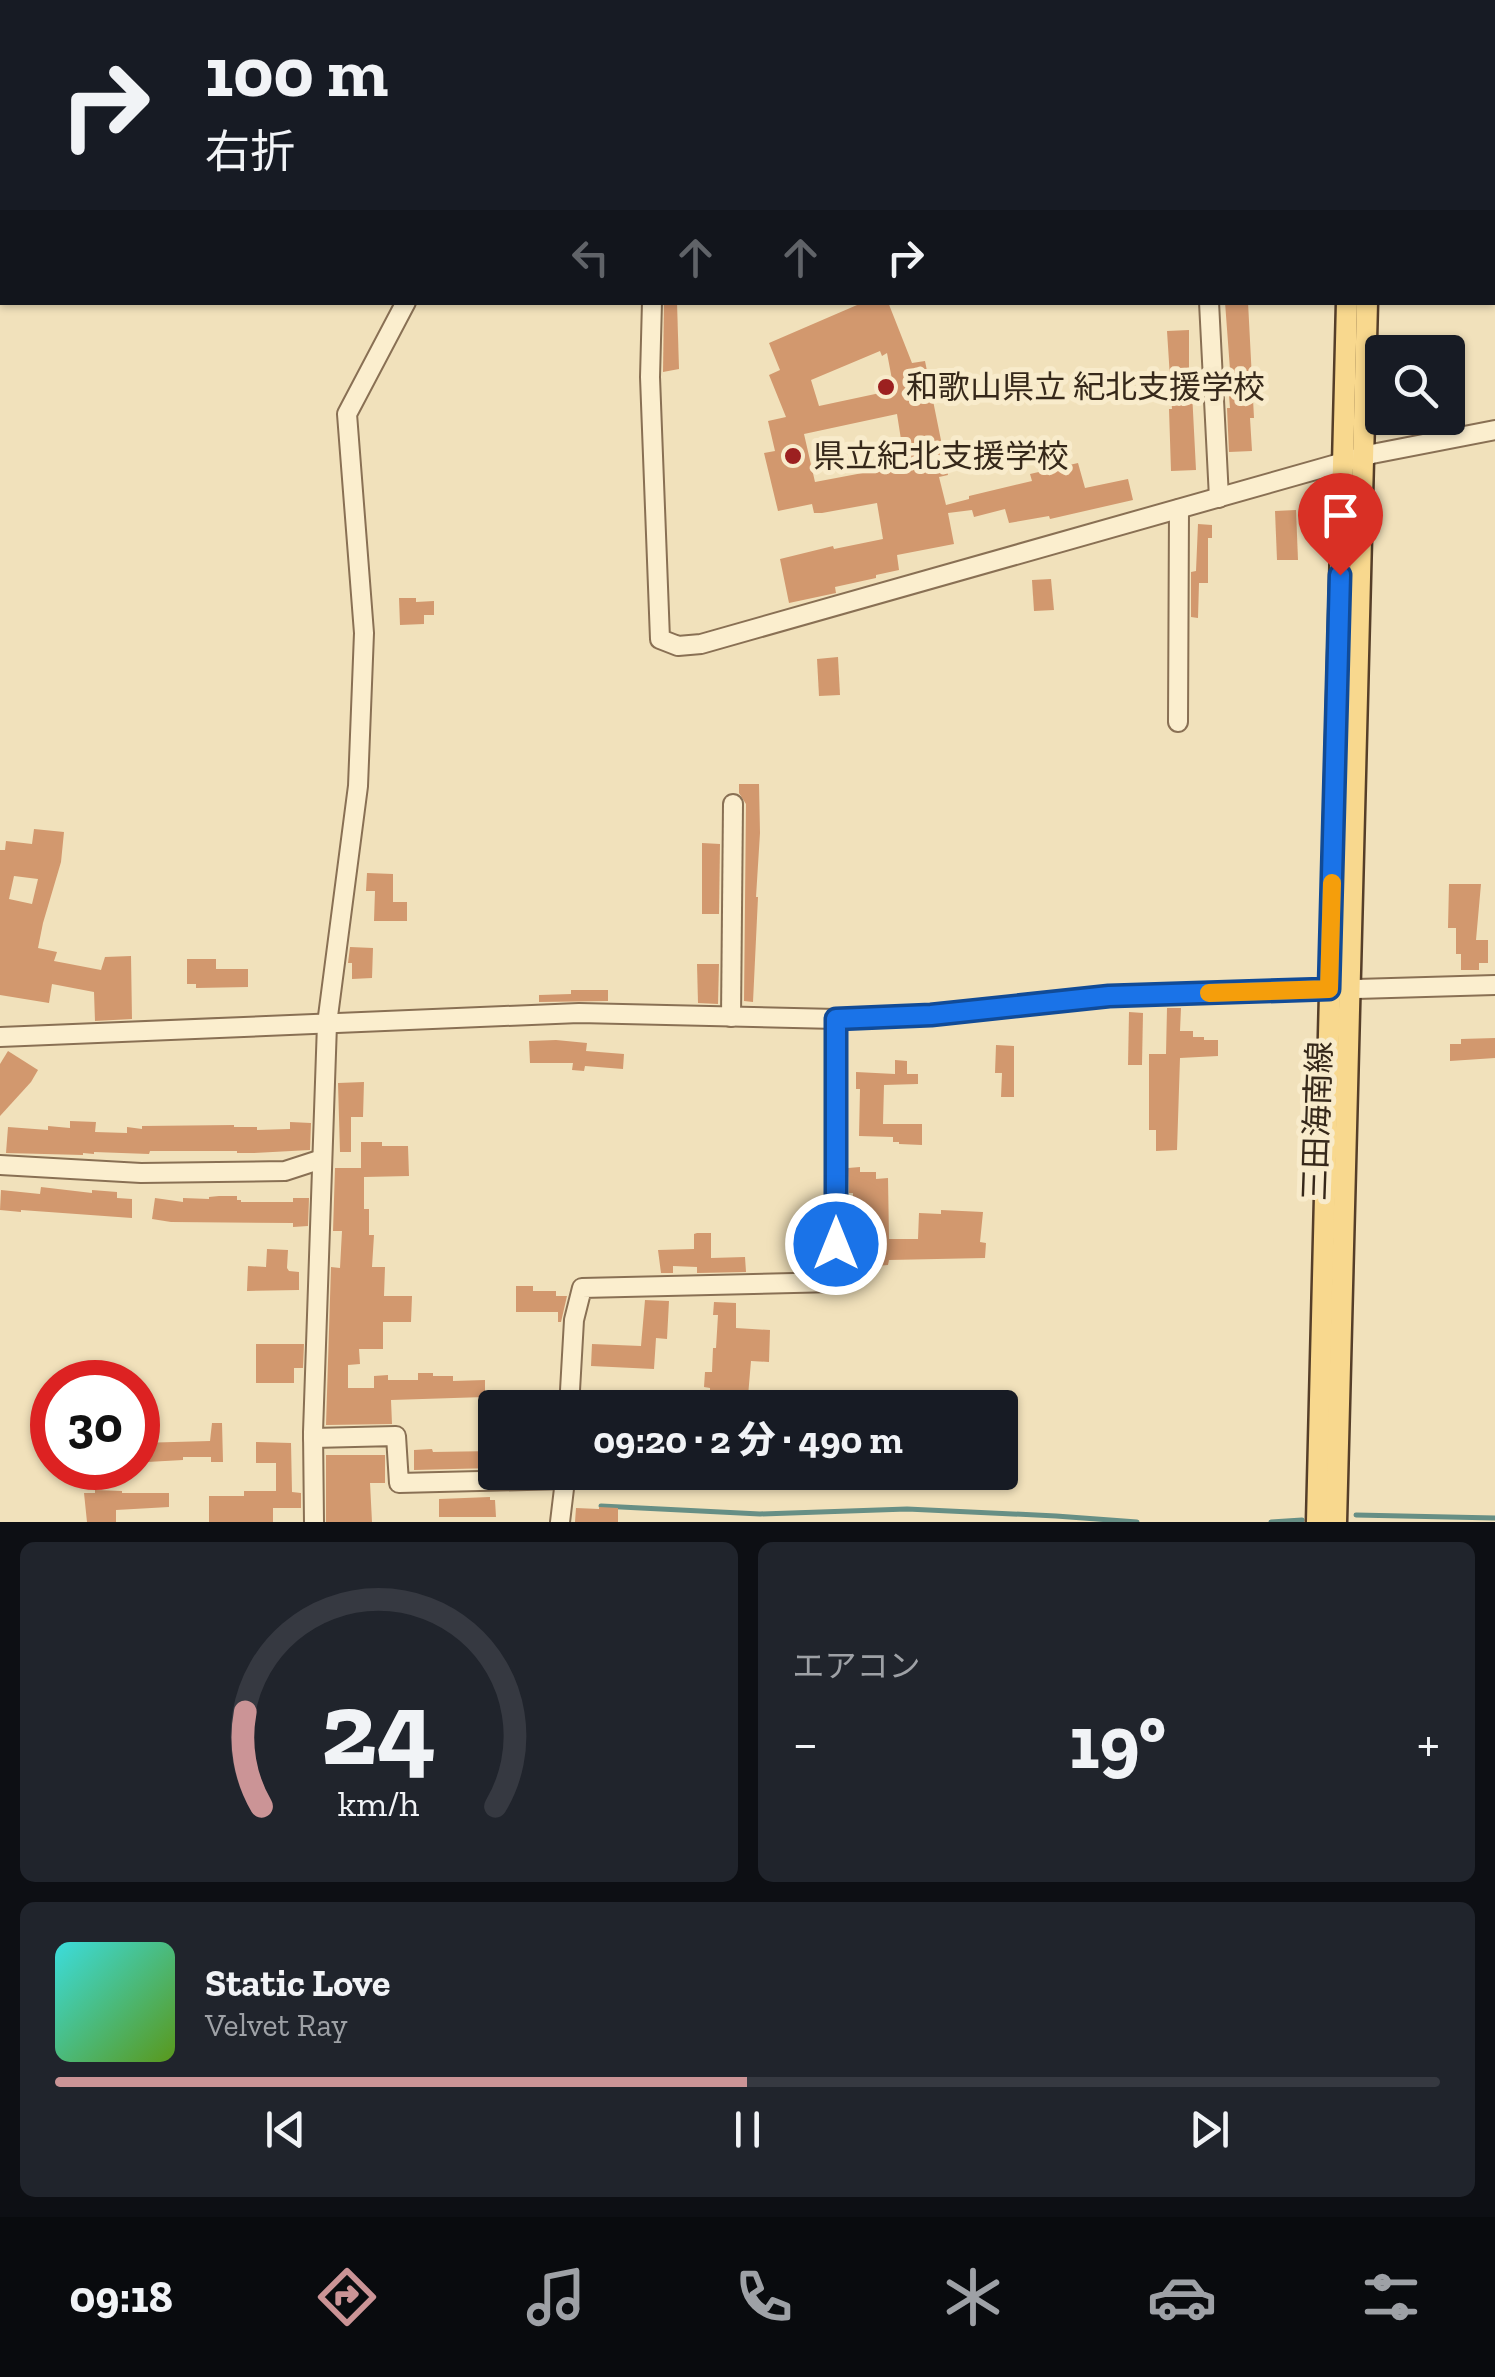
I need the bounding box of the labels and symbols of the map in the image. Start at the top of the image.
place label: 和歌山県立 紀北支援学校 [906,368,1265,406]
marker: 和歌山県立 紀北支援学校 [875,376,897,398]
place label: 県立紀北支援学校 [813,437,1069,475]
marker: 県立紀北支援学校 [782,445,804,467]
pin [1298,473,1383,576]
street label: 三田海南線 [1295,1040,1339,1202]
position arrow [784,1192,888,1296]
speed limit sign: 30 [30,1360,160,1490]

